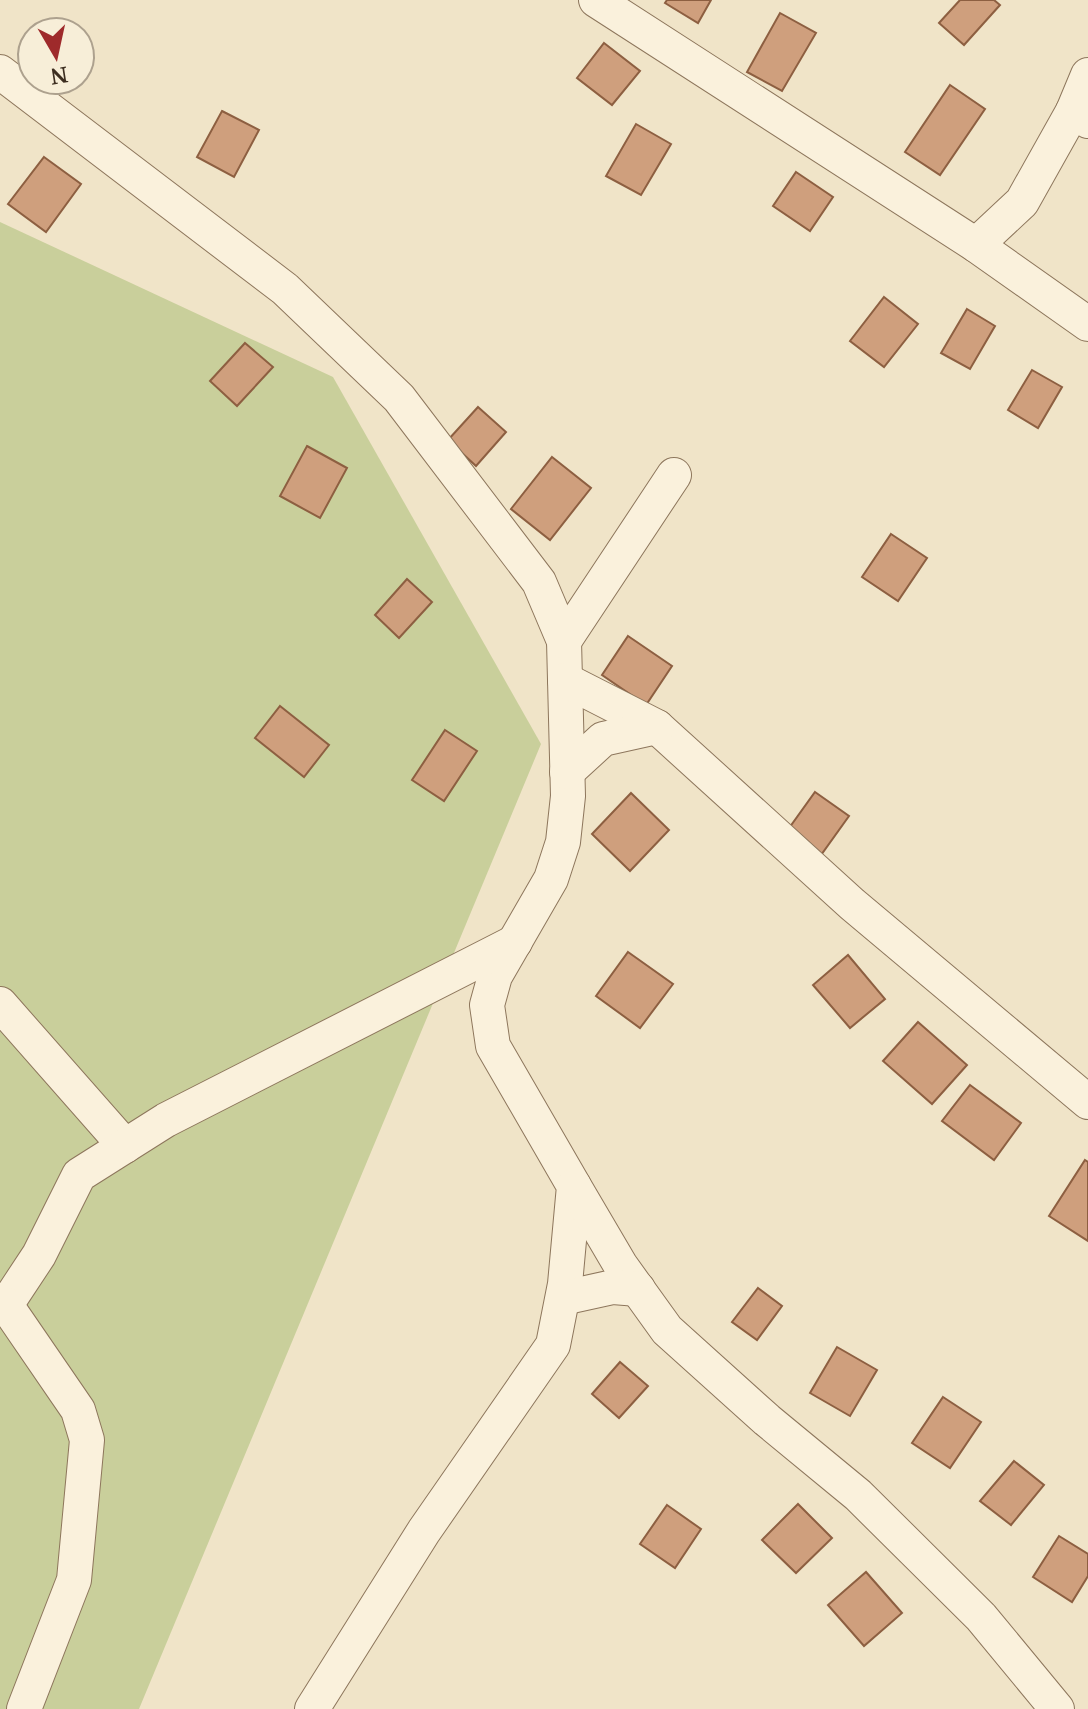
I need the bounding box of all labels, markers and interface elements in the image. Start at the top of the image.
north arrow [16,16,96,96]
text: N [48,61,70,93]

